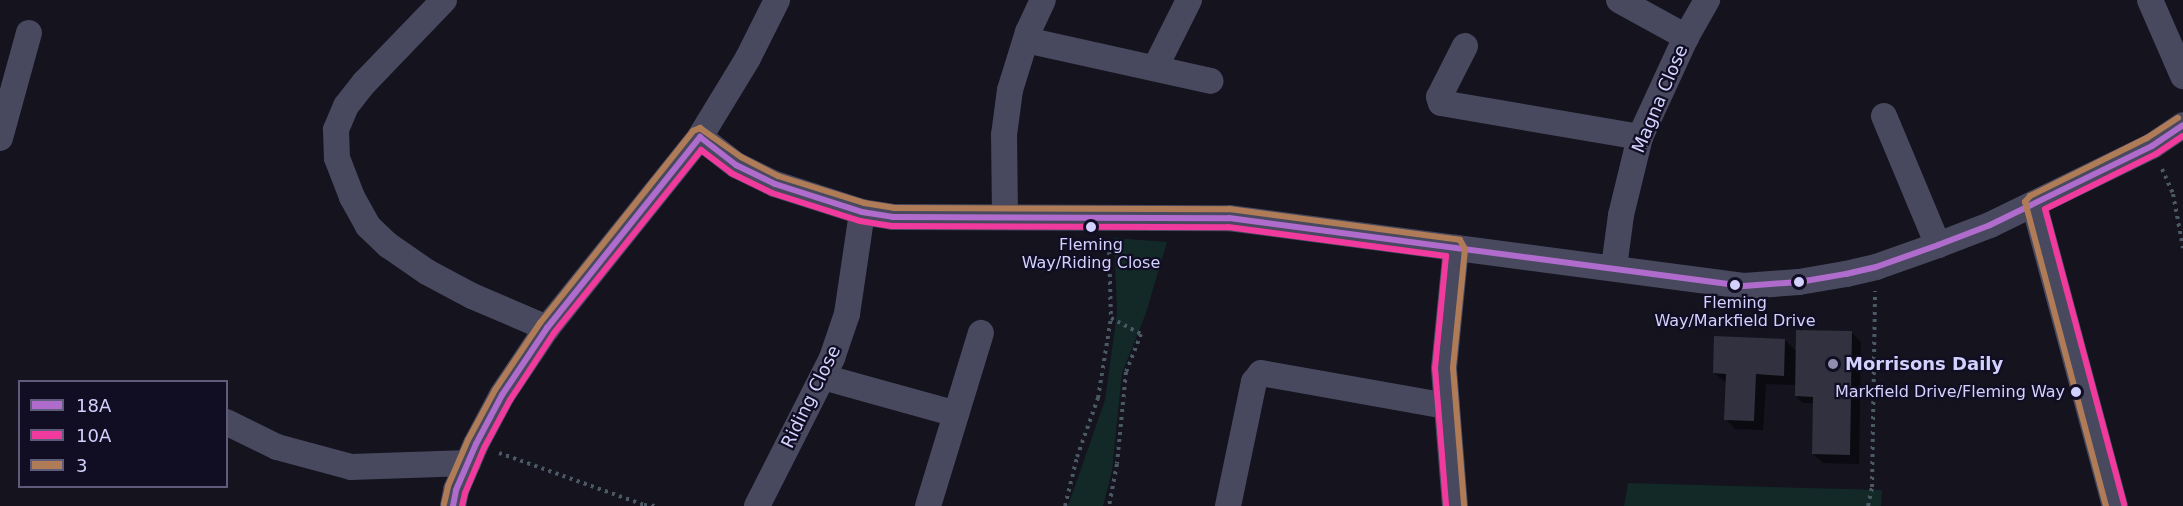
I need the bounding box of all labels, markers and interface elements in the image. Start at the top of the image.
street label: Magna Close [1628,42,1692,156]
marker: Fleming Way/Riding Close [1085,221,1097,233]
place label: Fleming Way/Riding Close [1022,235,1160,273]
unlabelled marker [1793,276,1805,288]
marker: Fleming Way/Markfield Drive [1729,279,1741,291]
place label: Fleming Way/Markfield Drive [1654,293,1816,331]
street label: Riding Close [777,342,845,452]
place label: Morrisons Daily [1845,353,2003,375]
marker: Morrisons Daily [1826,357,1840,371]
legend [18,380,228,488]
place label: Markfield Drive/Fleming Way [1835,382,2065,402]
marker: Markfield Drive/Fleming Way [2070,386,2082,398]
text: 18A [76,395,111,416]
text: 10A [76,425,111,446]
text: 3 [76,455,87,476]

